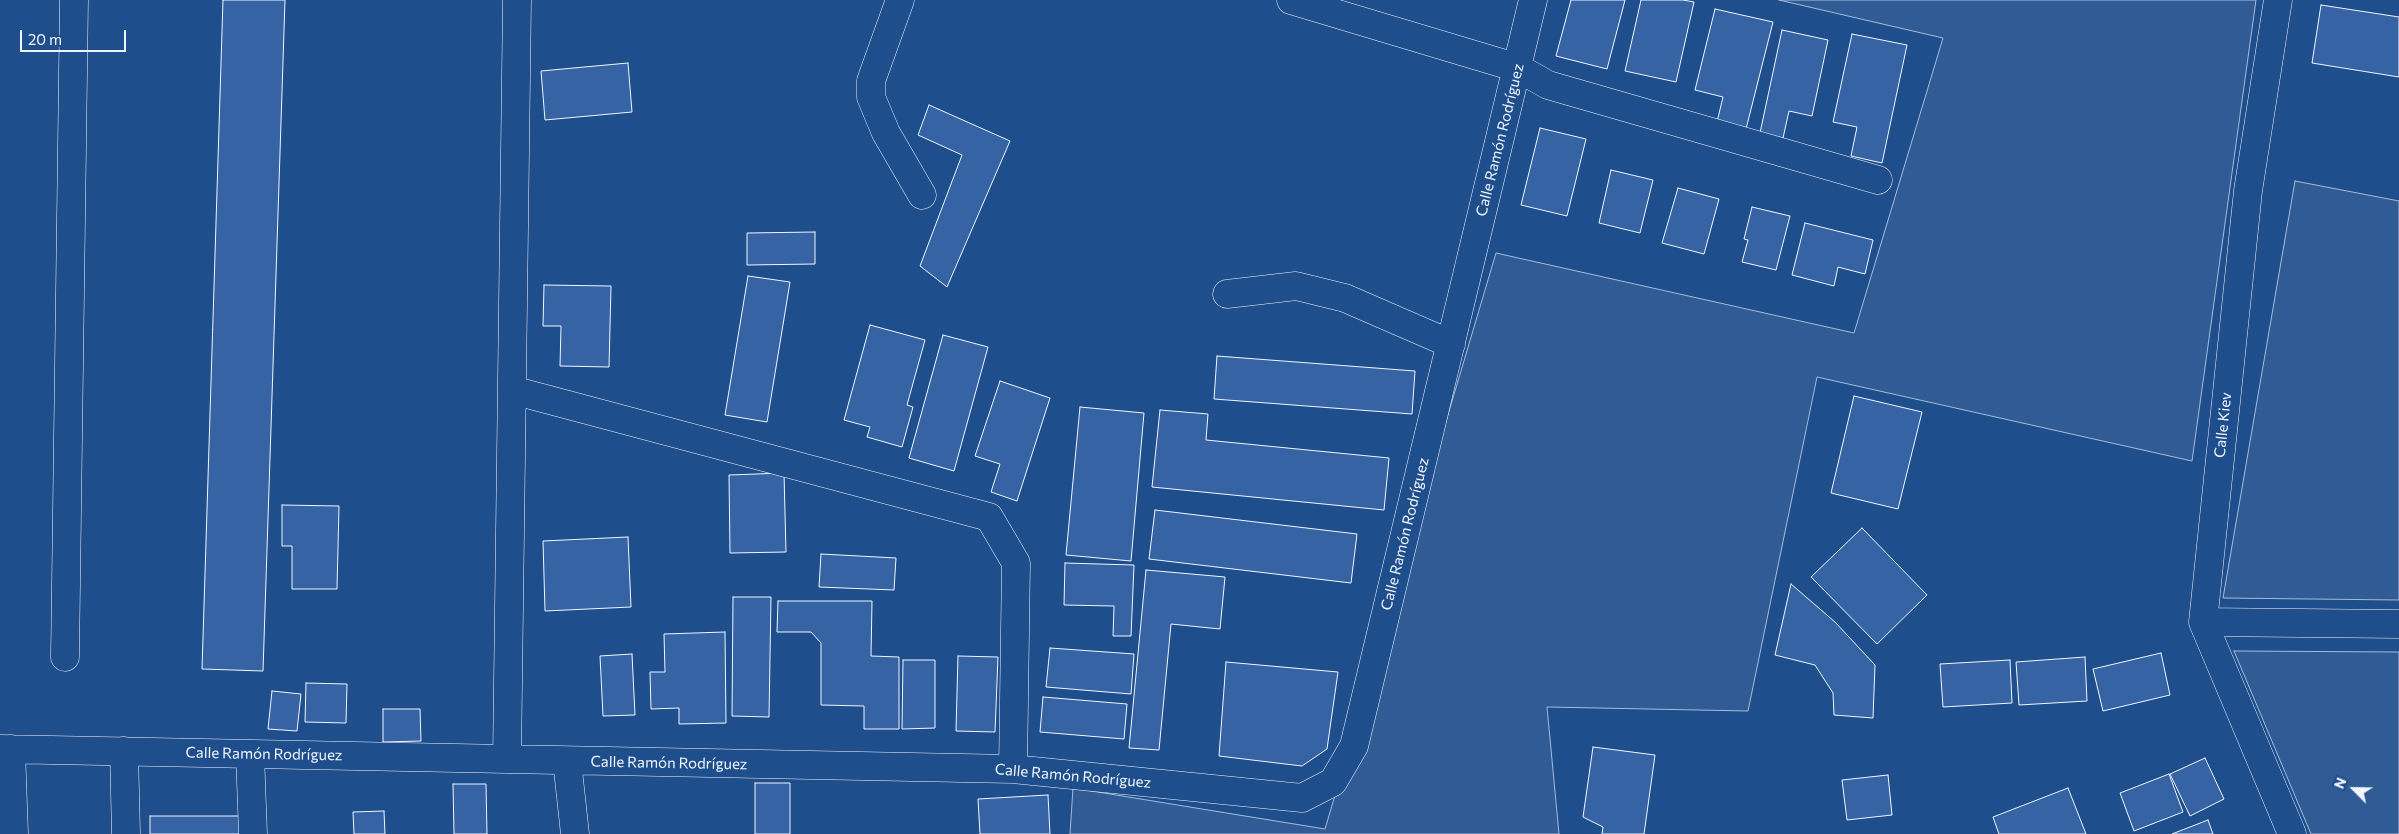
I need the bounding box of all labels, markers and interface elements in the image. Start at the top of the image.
scale bar [22,20,129,52]
text: 20 m [28,30,62,48]
street label: Calle Ramón Rodríguez [1472,62,1528,218]
street label: Calle Kiev [2211,391,2235,459]
street label: Calle Ramón Rodríguez [1377,456,1433,612]
street label: Calle Ramón Rodríguez [185,744,343,764]
street label: Calle Ramón Rodríguez [590,753,748,773]
street label: Calle Ramón Rodríguez [994,760,1152,792]
north arrow [2329,764,2379,814]
text: N [2330,775,2350,791]

